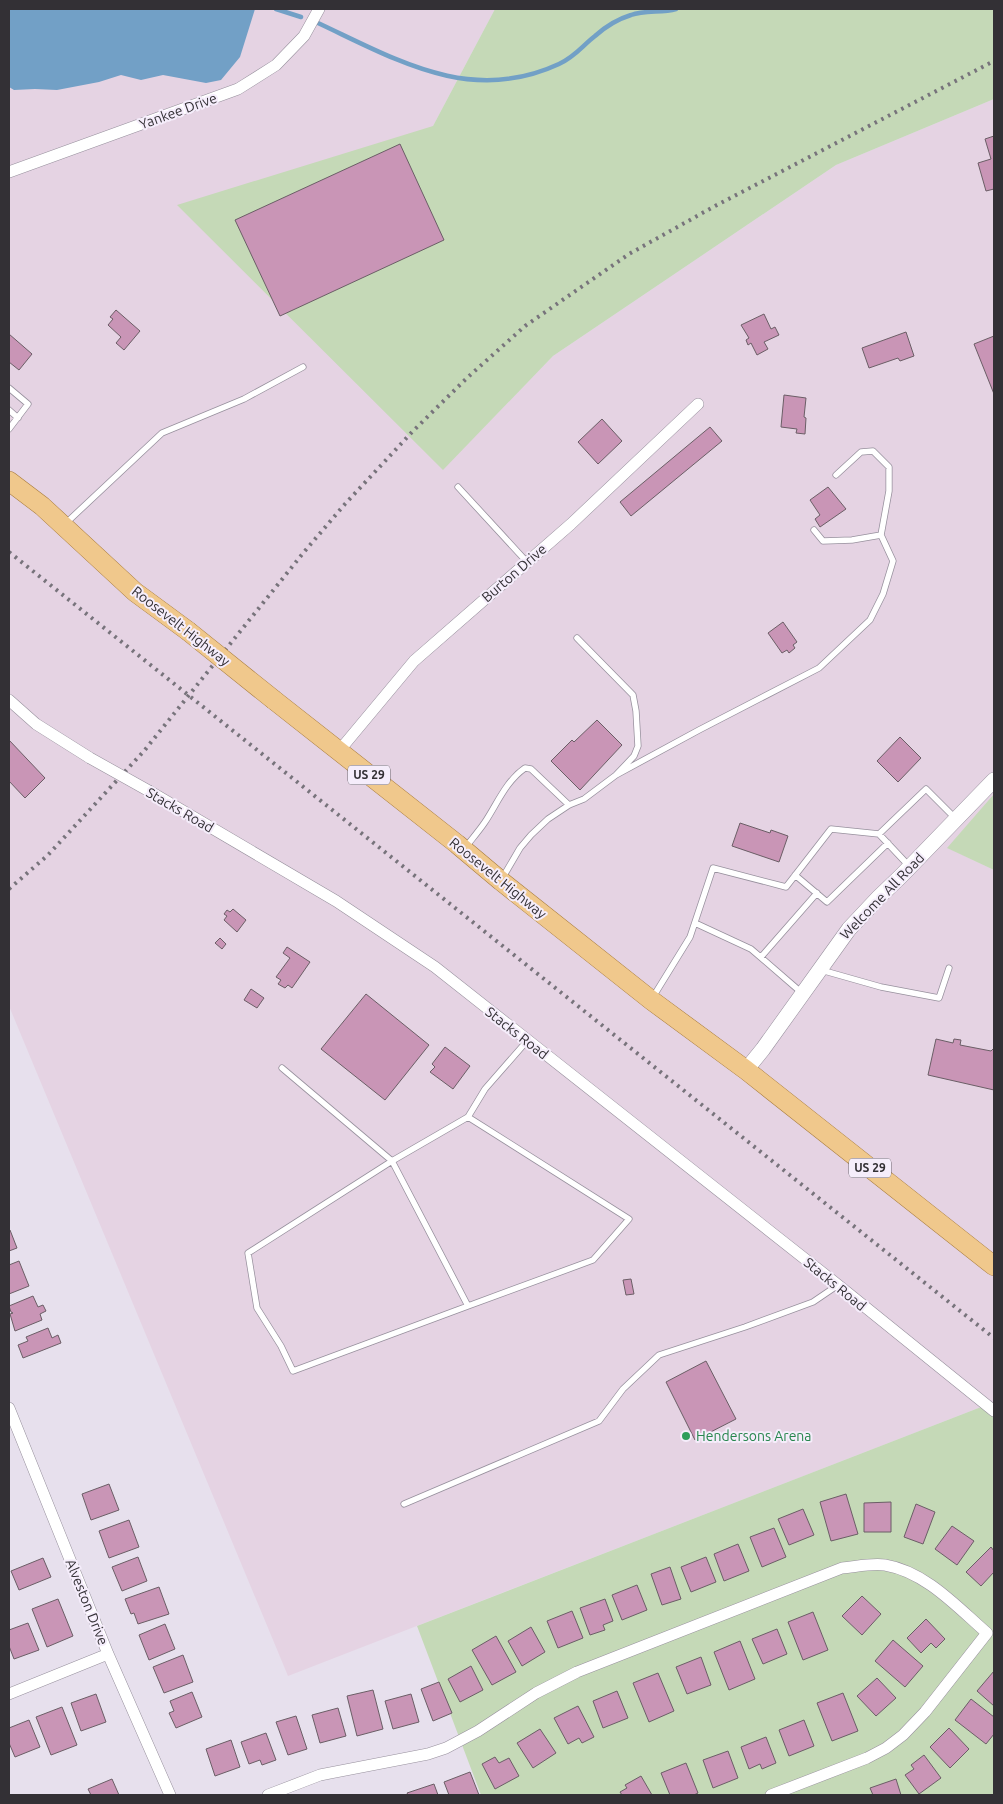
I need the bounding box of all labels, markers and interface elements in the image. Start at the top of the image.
street label: Yankee Drive [137,90,219,132]
street label: Burton Drive [479,541,549,605]
street label: Roosevelt Highway [129,583,233,669]
road number: US 29 [348,766,390,784]
street label: Stacks Road [143,784,217,836]
street label: Roosevelt Highway [446,834,550,922]
street label: Welcome All Road [837,850,927,942]
street label: Stacks Road [482,1004,552,1062]
road number: US 29 [849,1158,891,1178]
street label: Stacks Road [801,1254,869,1314]
place label: Hendersons Arena [696,1428,812,1444]
marker: Hendersons Arena [680,1430,692,1442]
street label: Alveston Drive [62,1557,112,1647]

